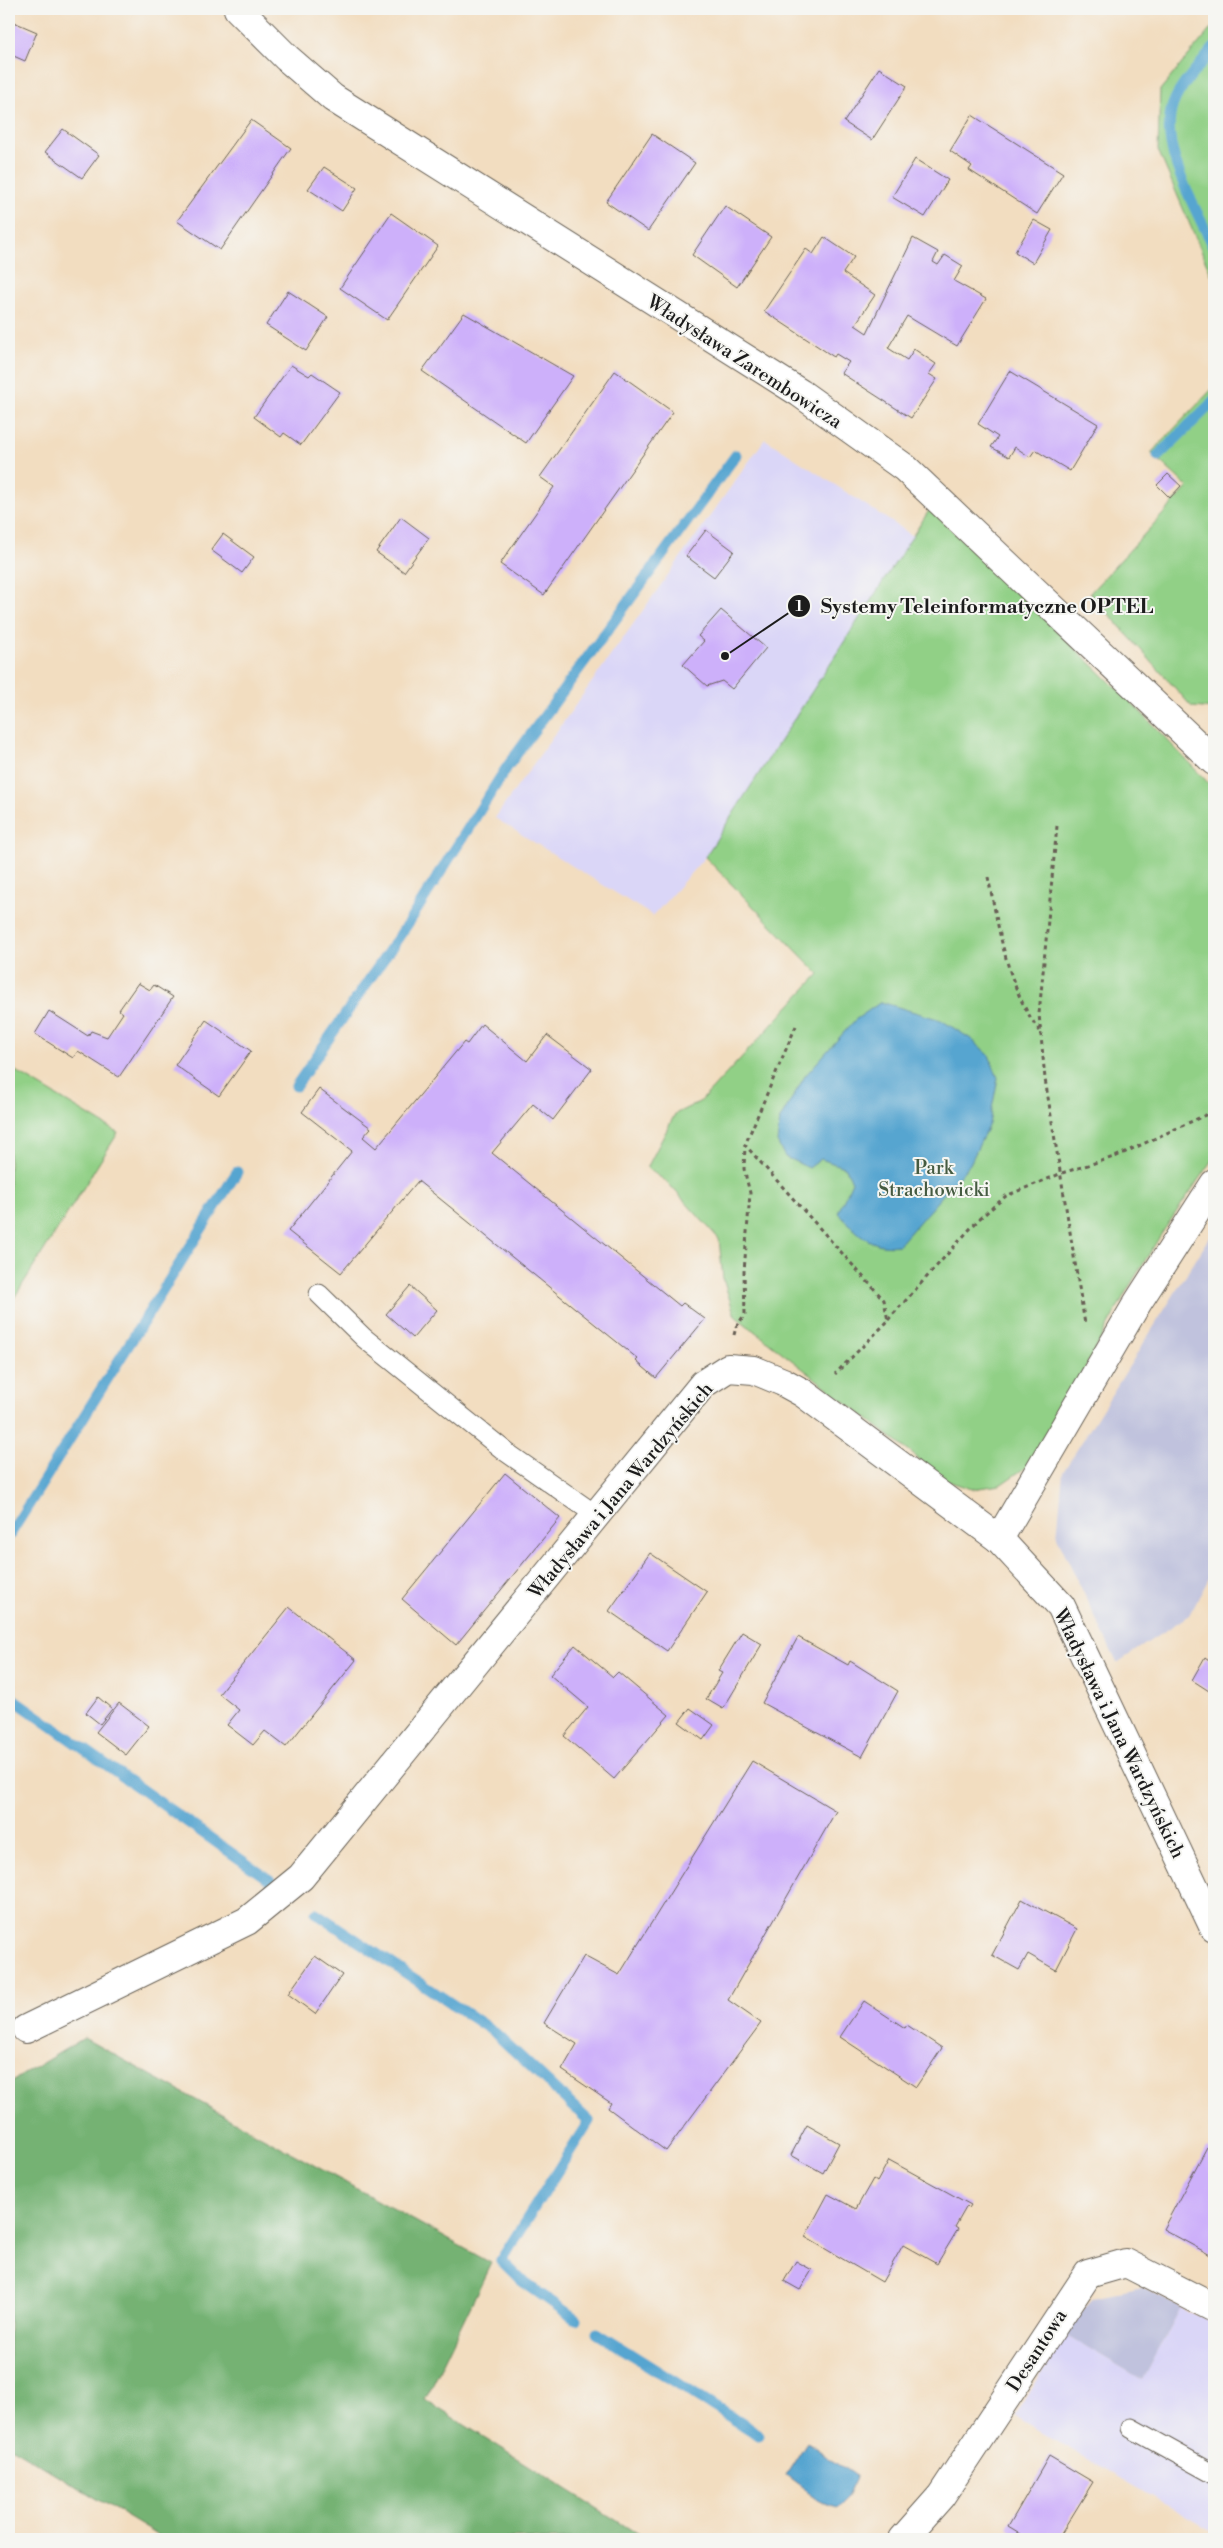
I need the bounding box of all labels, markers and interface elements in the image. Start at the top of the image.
street label: Władysława Zarembowicza [641,289,847,434]
callout: Systemy Teleinformatyczne OPTEL [786,588,1164,623]
text: Systemy Teleinformatyczne OPTEL [821,595,1154,620]
text: 1 [795,597,803,616]
park label: Park Strachowicki [878,1156,990,1202]
street label: Władysława i Jana Wardzyńskich [523,1378,718,1604]
street label: Władysława i Jana Wardzyńskich [1048,1604,1190,1862]
street label: Desantowa [1001,2305,1073,2396]

